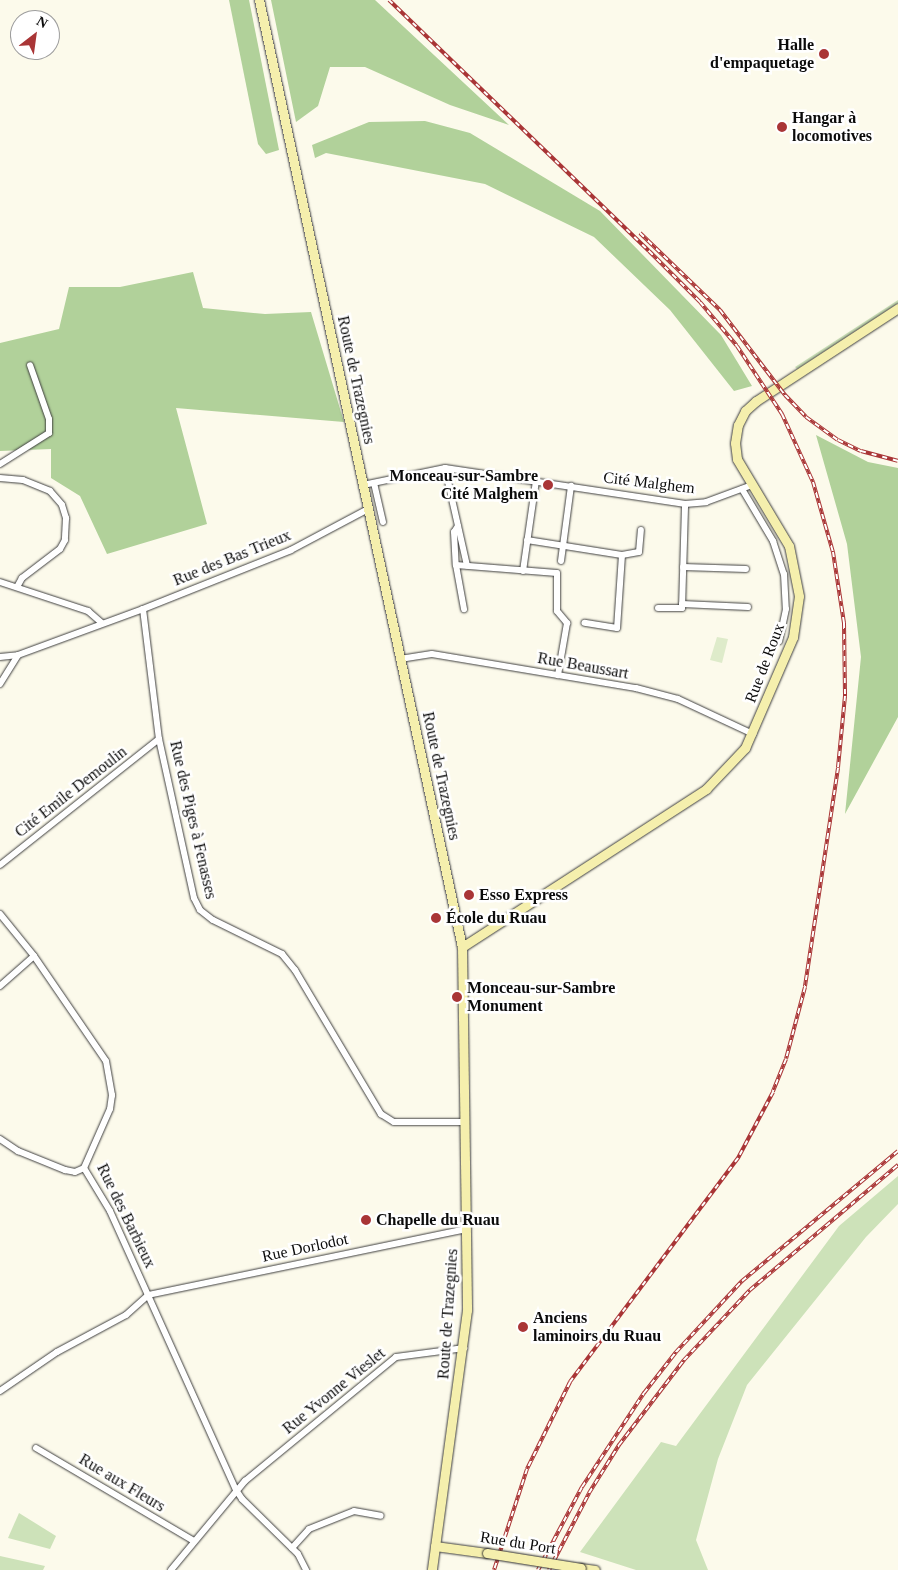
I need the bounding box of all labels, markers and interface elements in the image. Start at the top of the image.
north arrow [10,10,60,60]
text: N [34,13,50,31]
place label: Halle d'empaquetage [710,35,814,73]
marker: Halle d'empaquetage [818,48,830,60]
place label: Hangar à locomotives [792,108,872,146]
marker: Hangar à locomotives [776,121,788,133]
street label: Route de Trazegnies [333,314,379,446]
place label: Monceau-sur-Sambre Cité Malghem [390,466,538,504]
street label: Cité Malghem [602,468,696,498]
marker: Monceau-sur-Sambre Cité Malghem [542,479,554,491]
street label: Rue des Bas Trieux [170,526,294,590]
street label: Rue de Roux [741,621,789,705]
street label: Rue Beaussart [536,649,630,683]
street label: Route de Trazegnies [418,710,464,842]
street label: Rue des Piges à Fenasses [165,739,221,901]
street label: Cité Emile Demoulin [11,742,131,842]
place label: Esso Express [479,885,568,905]
marker: Esso Express [463,889,475,901]
place label: École du Ruau [446,908,546,928]
marker: École du Ruau [430,912,442,924]
place label: Monceau-sur-Sambre Monument [467,978,615,1016]
marker: Monceau-sur-Sambre Monument [451,991,463,1003]
street label: Rue des Barbieux [92,1161,160,1271]
place label: Chapelle du Ruau [376,1210,500,1230]
marker: Chapelle du Ruau [360,1214,372,1226]
street label: Rue Dorlodot [260,1230,350,1266]
street label: Route de Trazegnies [434,1248,462,1380]
place label: Anciens laminoirs du Ruau [533,1308,661,1346]
marker: Anciens laminoirs du Ruau [517,1321,529,1333]
street label: Rue Yvonne Vieslet [279,1344,389,1438]
street label: Rue aux Fleurs [76,1450,168,1516]
street label: Rue du Port [479,1528,557,1558]

